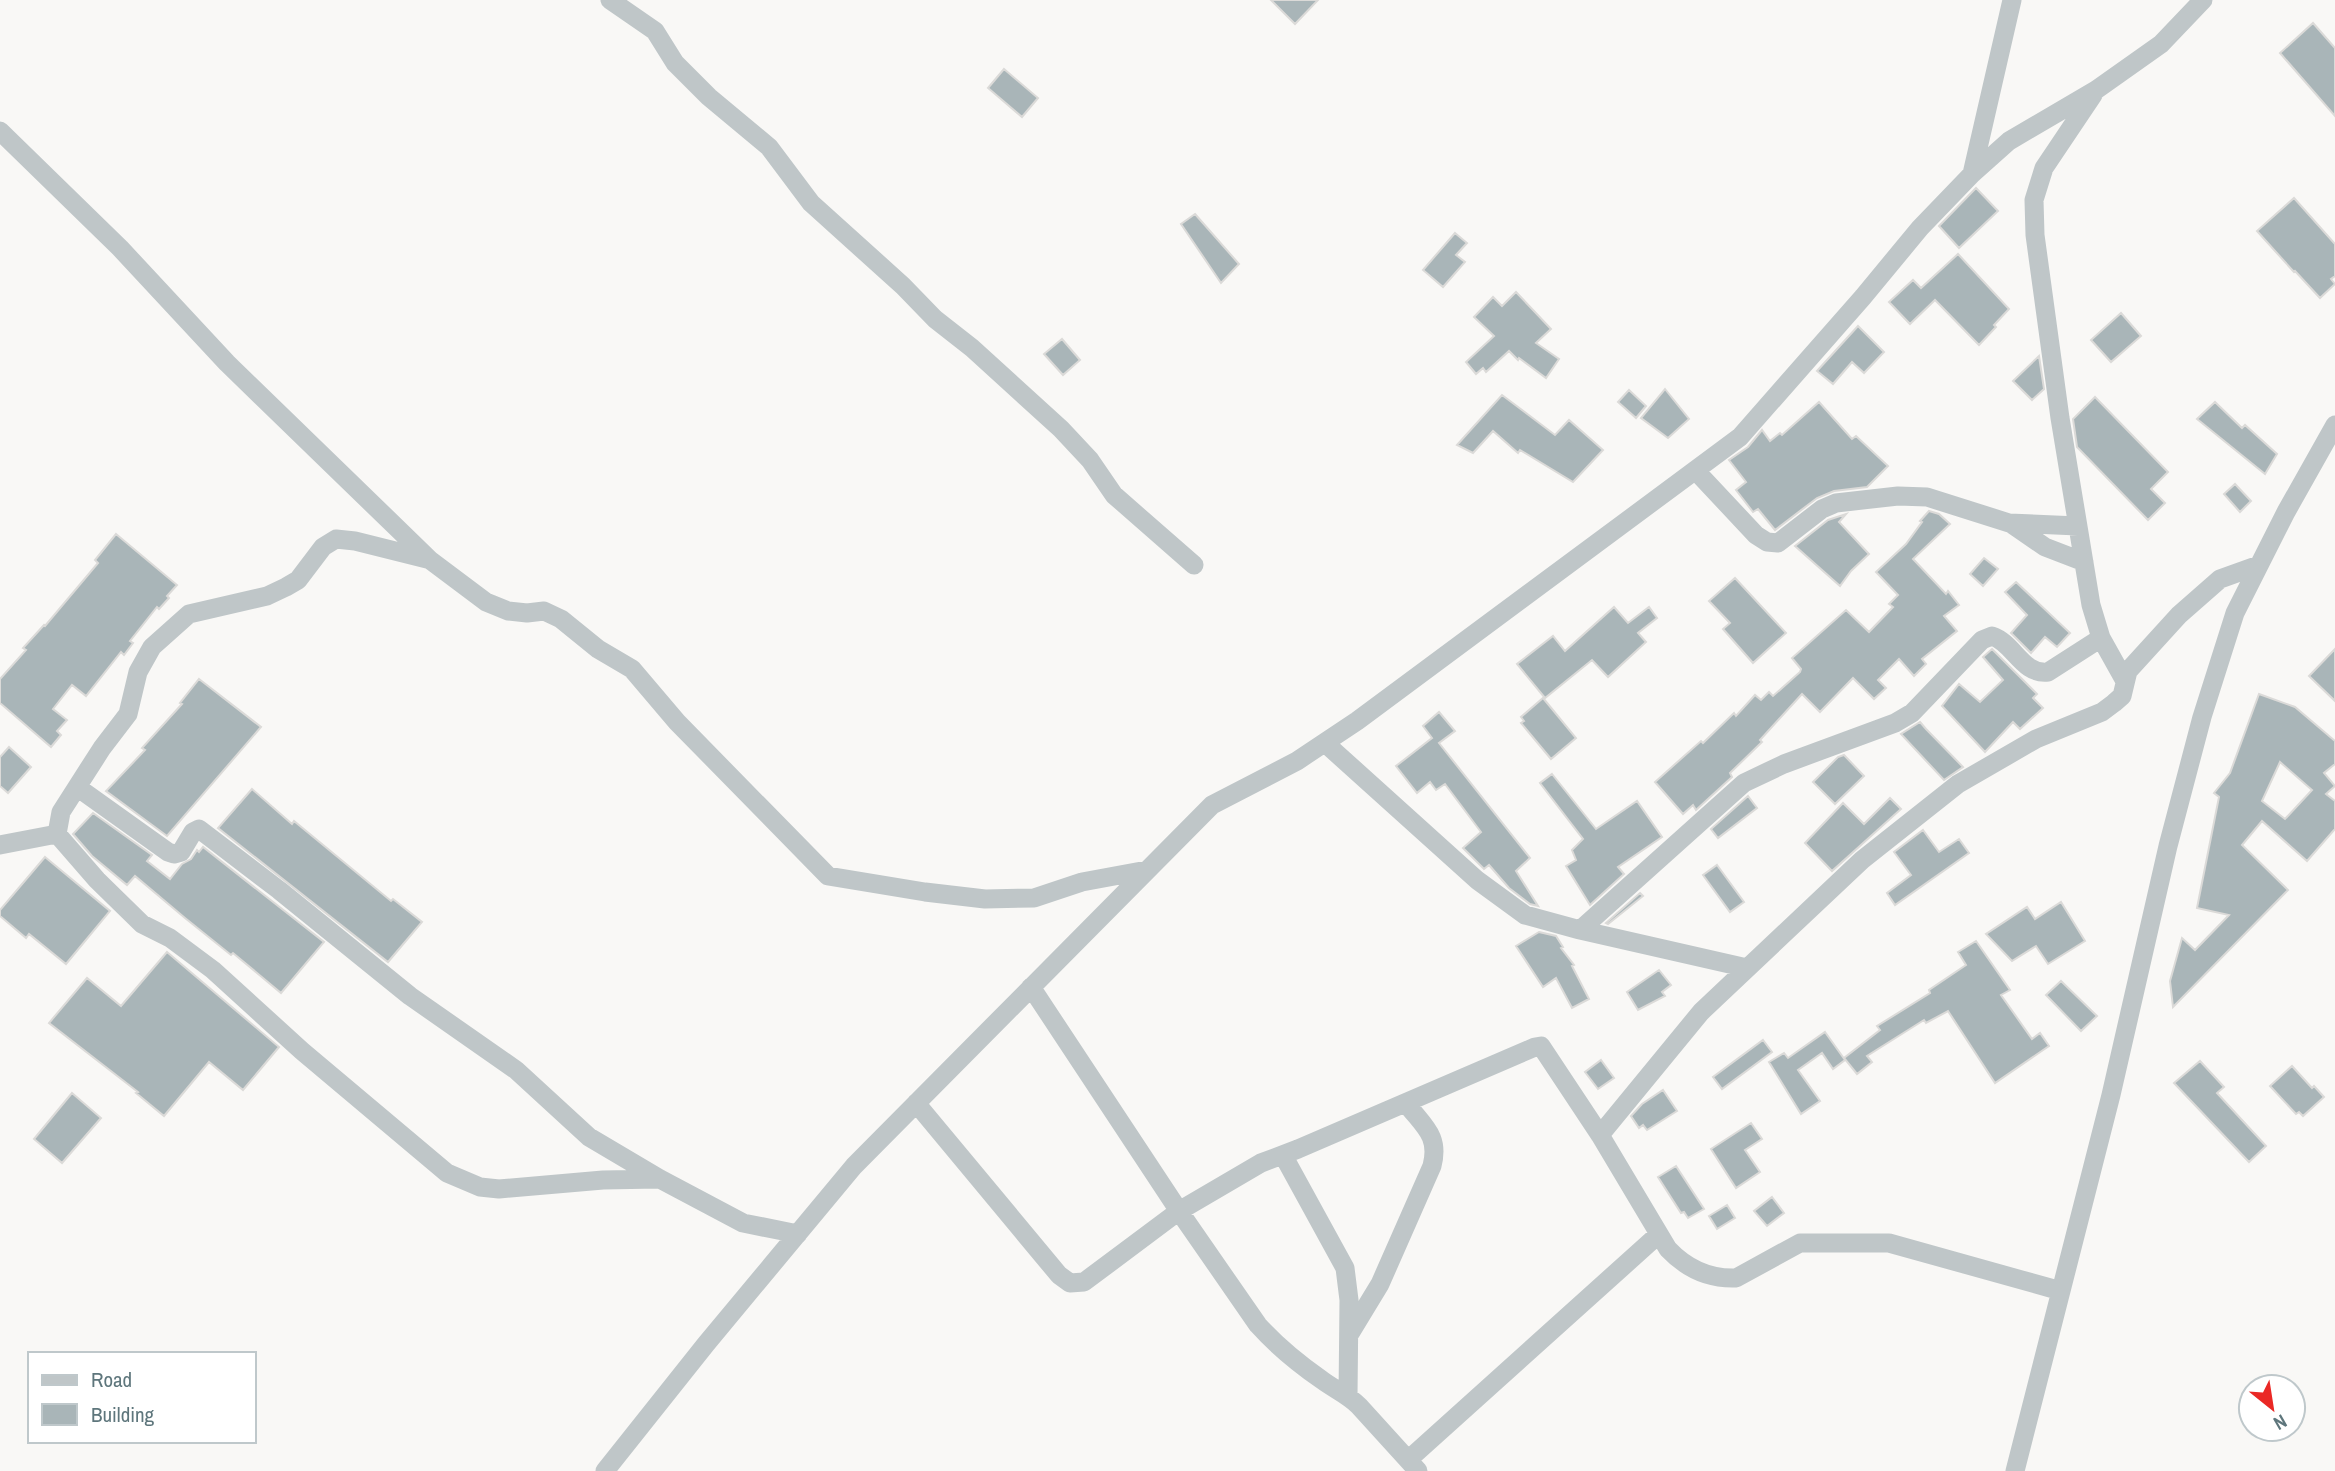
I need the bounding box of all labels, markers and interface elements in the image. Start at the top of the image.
legend [28,1352,256,1443]
text: Road [91,1365,132,1394]
north arrow [2237,1373,2307,1443]
text: Building [91,1400,155,1429]
text: N [2269,1409,2292,1437]

